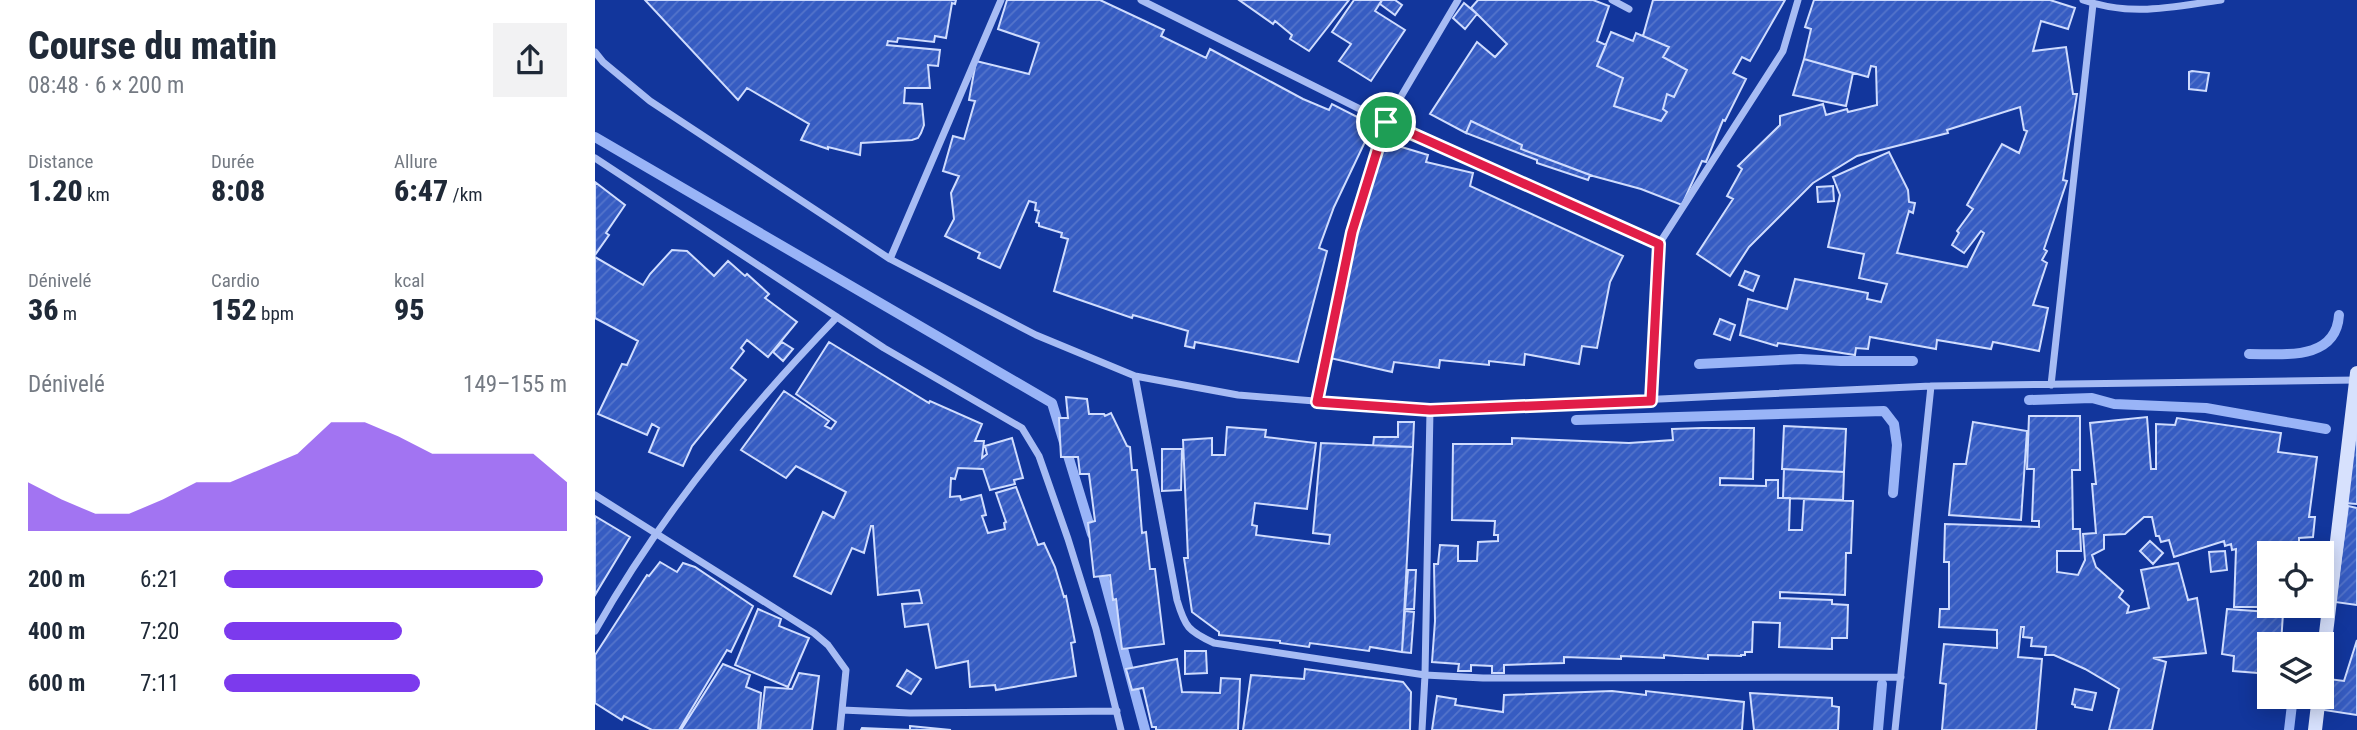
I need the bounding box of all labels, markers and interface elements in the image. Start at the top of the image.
button: share [493,23,567,97]
text: Course du matin [28,24,277,68]
text: 08:48 · 6 × 200 m [28,72,184,99]
pin [1356,92,1416,152]
icon: arrive [1367,103,1405,141]
text: Distance [28,150,93,173]
text: Durée [211,150,254,173]
text: Allure [394,150,437,173]
text: 1.20 [28,173,83,208]
text: 8:08 [211,173,265,208]
text: 6:47 [394,173,448,208]
text: km [83,183,110,206]
text: /km [448,183,483,206]
text: Dénivelé [28,269,92,292]
text: Cardio [211,269,260,292]
text: kcal [394,269,425,292]
text: 36 [28,292,59,327]
text: 152 [211,292,257,327]
text: 95 [394,292,425,327]
text: m [59,302,77,325]
text: bpm [257,302,294,325]
text: Dénivelé [28,371,105,398]
text: 149–155 m [463,371,567,398]
map controls [2257,541,2334,709]
button: locate [2257,541,2334,618]
text: 200 m [28,566,85,593]
text: 6:21 [140,566,179,593]
text: 400 m [28,618,85,645]
text: 7:20 [140,618,179,645]
button: layers [2257,632,2334,709]
text: 600 m [28,670,85,697]
text: 7:11 [140,670,179,697]

